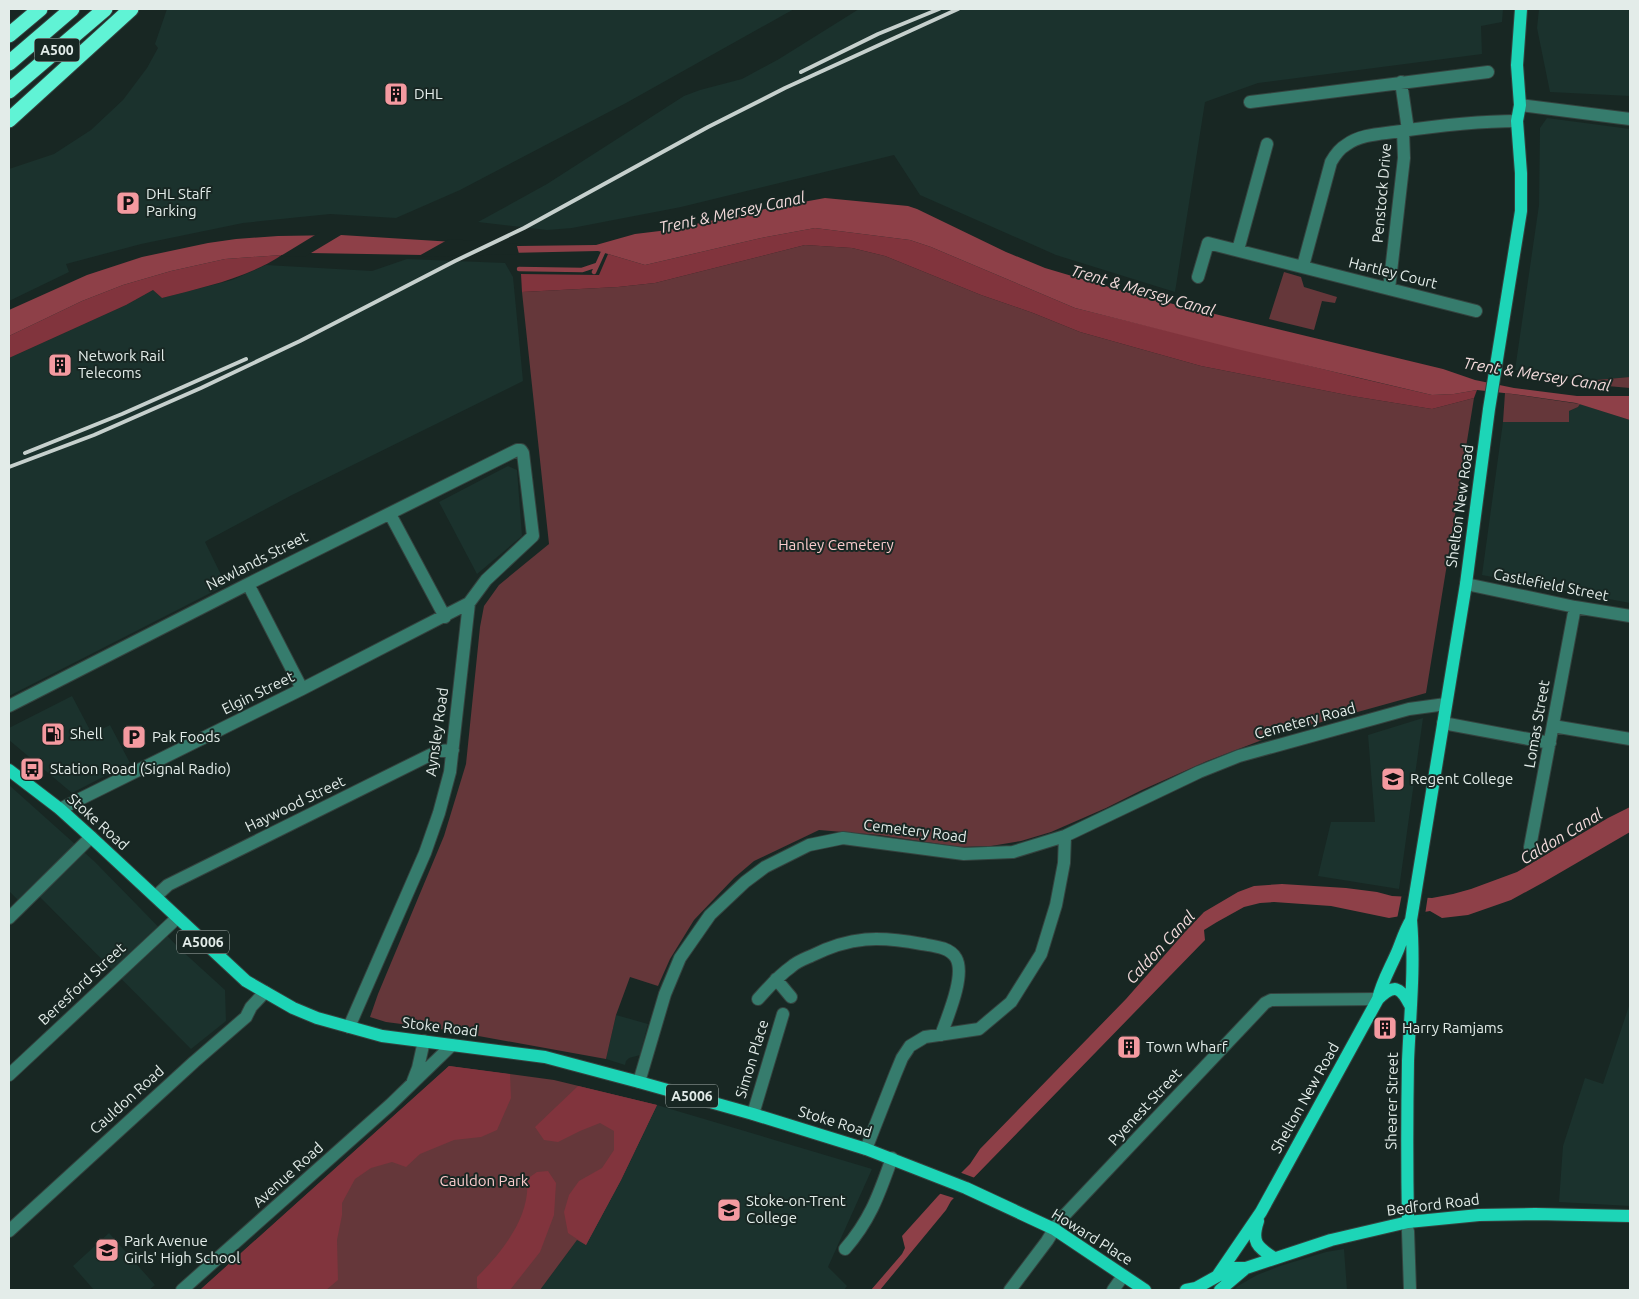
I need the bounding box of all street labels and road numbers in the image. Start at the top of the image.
road number: A500 [34,38,80,62]
street label: Penstock Drive [1369,142,1394,244]
street label: Hartley Court [1347,253,1439,292]
street label: Shelton New Road [1442,443,1477,568]
street label: Newlands Street [203,528,310,593]
street label: Castlefield Street [1492,565,1610,604]
street label: Elgin Street [219,668,297,717]
street label: Lomas Street [1520,679,1553,769]
street label: Aynsley Road [422,686,451,777]
street label: Cemetery Road [1252,699,1357,742]
street label: Haywood Street [242,772,348,835]
street label: Stoke Road [64,790,132,853]
street label: Cemetery Road [862,816,968,845]
road number: A5006 [177,930,229,954]
street label: Beresford Street [35,939,129,1028]
street label: Stoke Road [401,1013,479,1040]
street label: Simon Place [732,1018,772,1100]
street label: Shelton New Road [1267,1039,1342,1156]
street label: Shearer Street [1382,1052,1401,1150]
street label: Cauldon Road [86,1062,167,1137]
street label: Pyenest Street [1105,1065,1185,1149]
road number: A5006 [666,1084,718,1108]
street label: Stoke Road [796,1102,874,1141]
street label: Avenue Road [249,1139,326,1211]
street label: Bedford Road [1385,1190,1480,1219]
street label: Howard Place [1049,1205,1136,1268]

